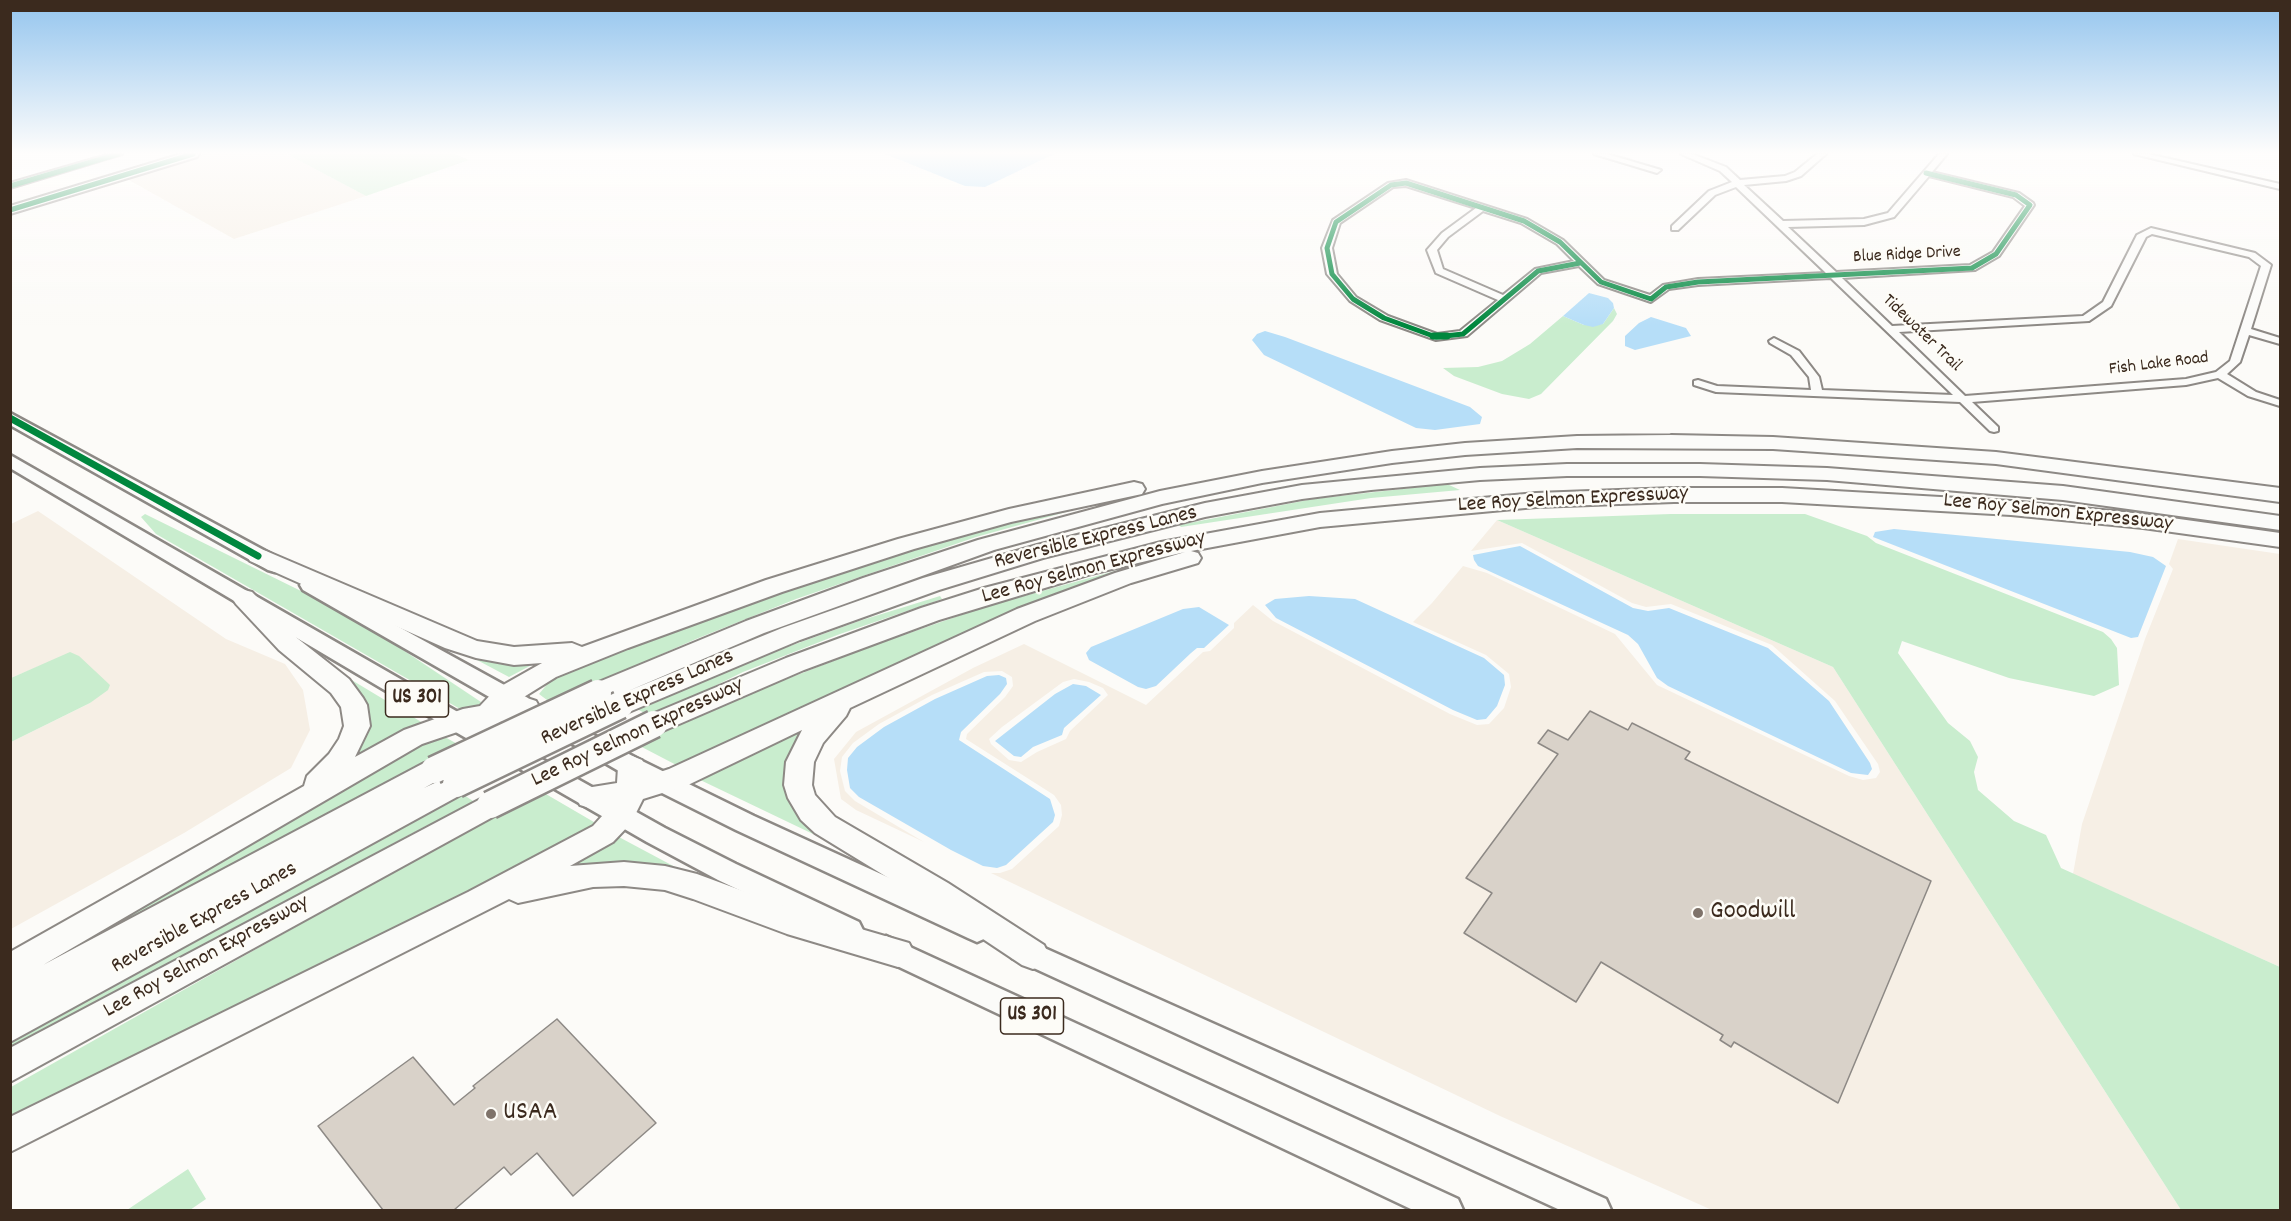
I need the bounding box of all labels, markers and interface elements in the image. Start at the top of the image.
street label: Blue Ridge Drive [1853,242,1961,270]
street label: Tidewater Trail [1877,291,1965,377]
street label: Fish Lake Road [2108,348,2210,382]
street label: Lee Roy Selmon Expressway [1457,482,1689,520]
street label: Lee Roy Selmon Expressway [1942,489,2174,539]
street label: Reversible Express Lanes [992,501,1200,577]
street label: Lee Roy Selmon Expressway [979,526,1209,612]
street label: Reversible Express Lanes [537,645,739,753]
street label: Lee Roy Selmon Expressway [528,673,748,795]
road number: US 301 [386,681,448,717]
street label: Reversible Express Lanes [108,857,302,981]
street label: Lee Roy Selmon Expressway [100,891,314,1025]
place label: Goodwill [1710,897,1796,929]
marker: Goodwill [1691,906,1705,920]
road number: US 301 [1000,998,1064,1034]
place label: USAA [503,1098,557,1130]
marker: USAA [484,1107,498,1121]

